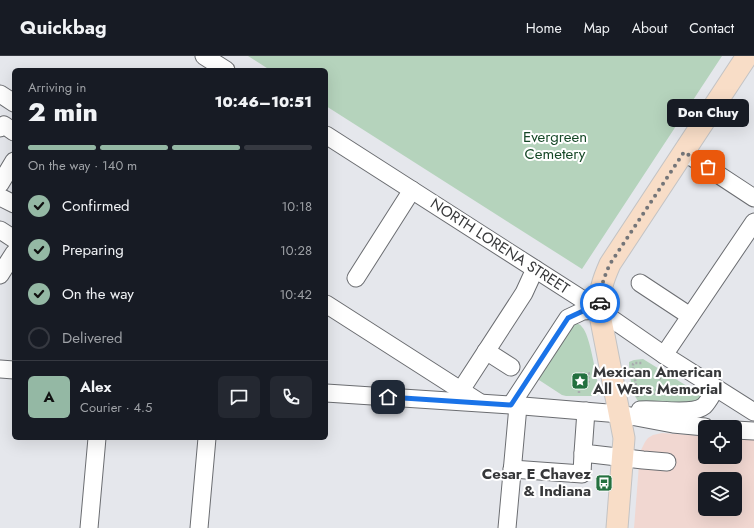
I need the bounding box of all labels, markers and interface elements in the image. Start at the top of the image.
text: Quickbag [20,14,106,41]
text: Home [526,18,562,38]
text: Map [584,18,610,38]
text: About [632,18,667,38]
text: Contact [689,18,734,38]
text: Arriving in [28,78,86,97]
text: 10:46–10:51 [215,91,312,113]
text: 2 min [28,93,98,131]
callout: Don Chuy [667,99,749,127]
text: Don Chuy [678,103,738,122]
park label: Evergreen Cemetery [523,126,587,165]
pin [691,150,725,184]
text: On the way · 140 m [28,156,137,175]
icon: bag [697,156,719,178]
street label: NORTH LORENA STREET [426,193,574,299]
icon: check [28,195,50,217]
text: Confirmed [62,195,130,217]
text: 10:18 [282,197,312,216]
icon: check [28,239,50,261]
text: Preparing [62,239,124,261]
text: 10:28 [280,241,312,260]
icon: check [28,283,50,305]
text: On the way [62,283,134,305]
courier [580,283,620,323]
text: 10:42 [279,285,312,304]
icon: car [589,292,611,314]
text: Delivered [62,327,123,349]
place label: Mexican American All Wars Memorial [592,361,722,400]
place icon: Mexican American All Wars Memorial [570,371,590,391]
text: Alex [80,376,111,398]
button: chat [218,376,260,418]
button: phone [270,376,312,418]
pin [371,380,405,414]
text: A [43,386,55,408]
icon: home [377,386,399,408]
text: Courier · 4.5 [80,398,152,417]
map controls [698,420,742,516]
button: locate [698,420,742,464]
place label: Cesar E Chavez & Indiana [482,463,591,502]
button: layers [698,472,742,516]
bus stop icon: Cesar E Chavez & Indiana [594,473,614,493]

